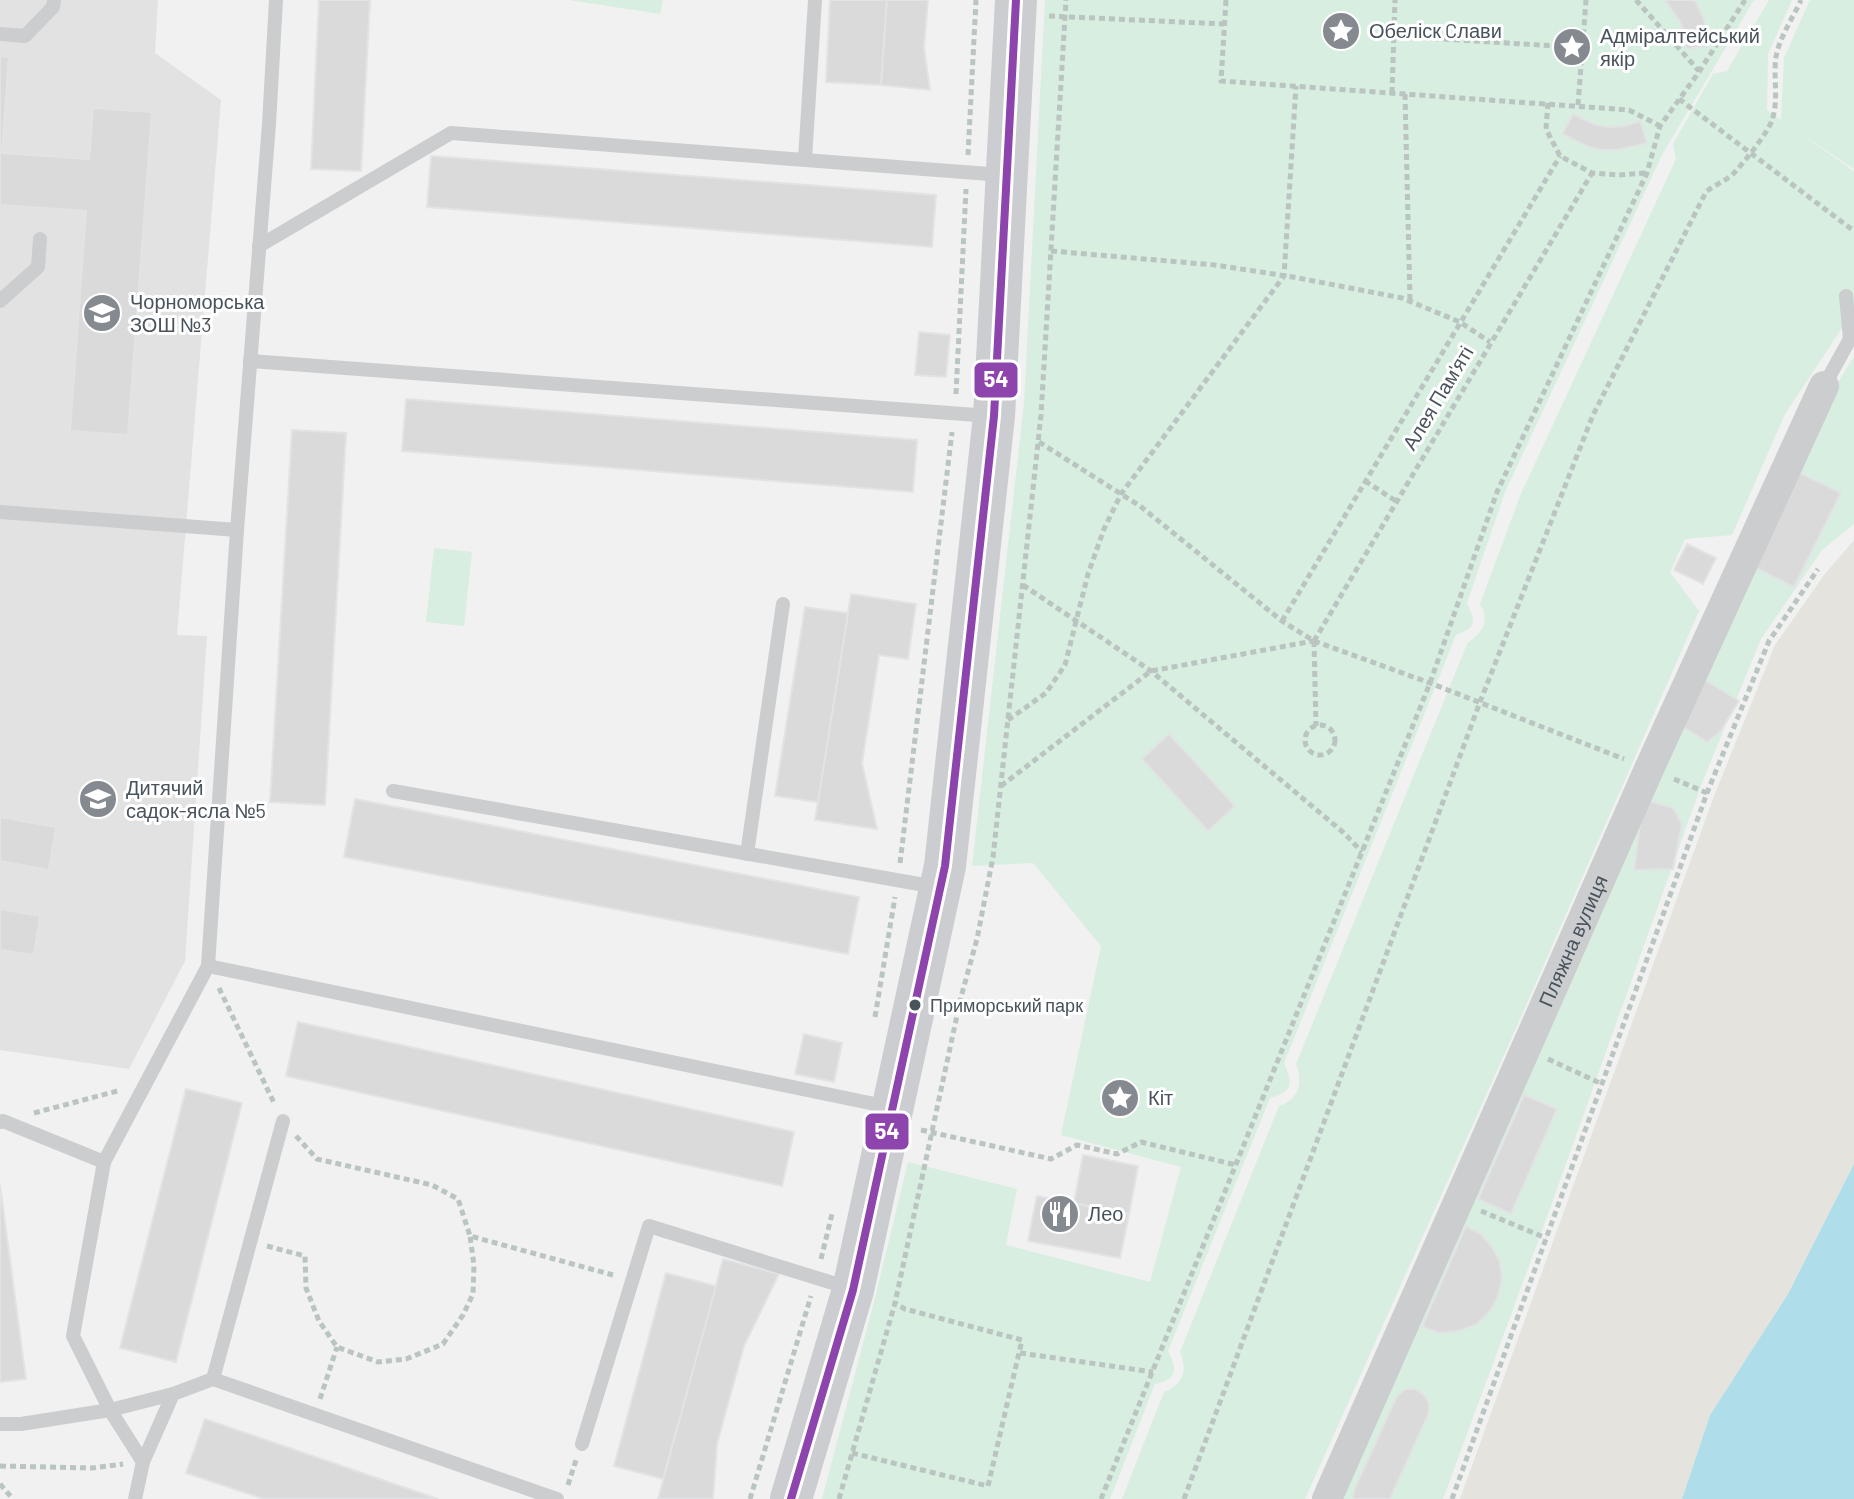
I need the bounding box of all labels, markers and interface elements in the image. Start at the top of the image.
place icon: Обеліск Cлави [1320,10,1362,52]
place label: Обеліск Cлави [1369,18,1502,42]
place label: Адміралтейський якір [1600,23,1760,70]
place icon: Адміралтейський якір [1551,26,1593,68]
place label: Чорноморська ЗОШ №3 [130,289,265,336]
school or university icon: Чорноморська ЗОШ №3 [81,292,123,334]
street label: Алея Пам'яті [1397,341,1478,454]
line badge: 54 [973,361,1019,399]
text: 54 [983,365,1009,391]
place label: Дитячий садок-ясла №5 [126,775,266,822]
school or university icon: Дитячий садок-ясла №5 [77,778,119,820]
street label: Пляжна вулиця [1533,871,1612,1010]
place label: Приморський парк [930,994,1083,1016]
marker: Приморський парк [907,997,923,1013]
place icon: Кіт [1099,1077,1141,1119]
place label: Кіт [1148,1085,1173,1109]
line badge: 54 [864,1112,910,1151]
text: 54 [874,1117,900,1143]
restaurant icon: Лео [1039,1193,1081,1235]
place label: Лео [1088,1201,1123,1225]

